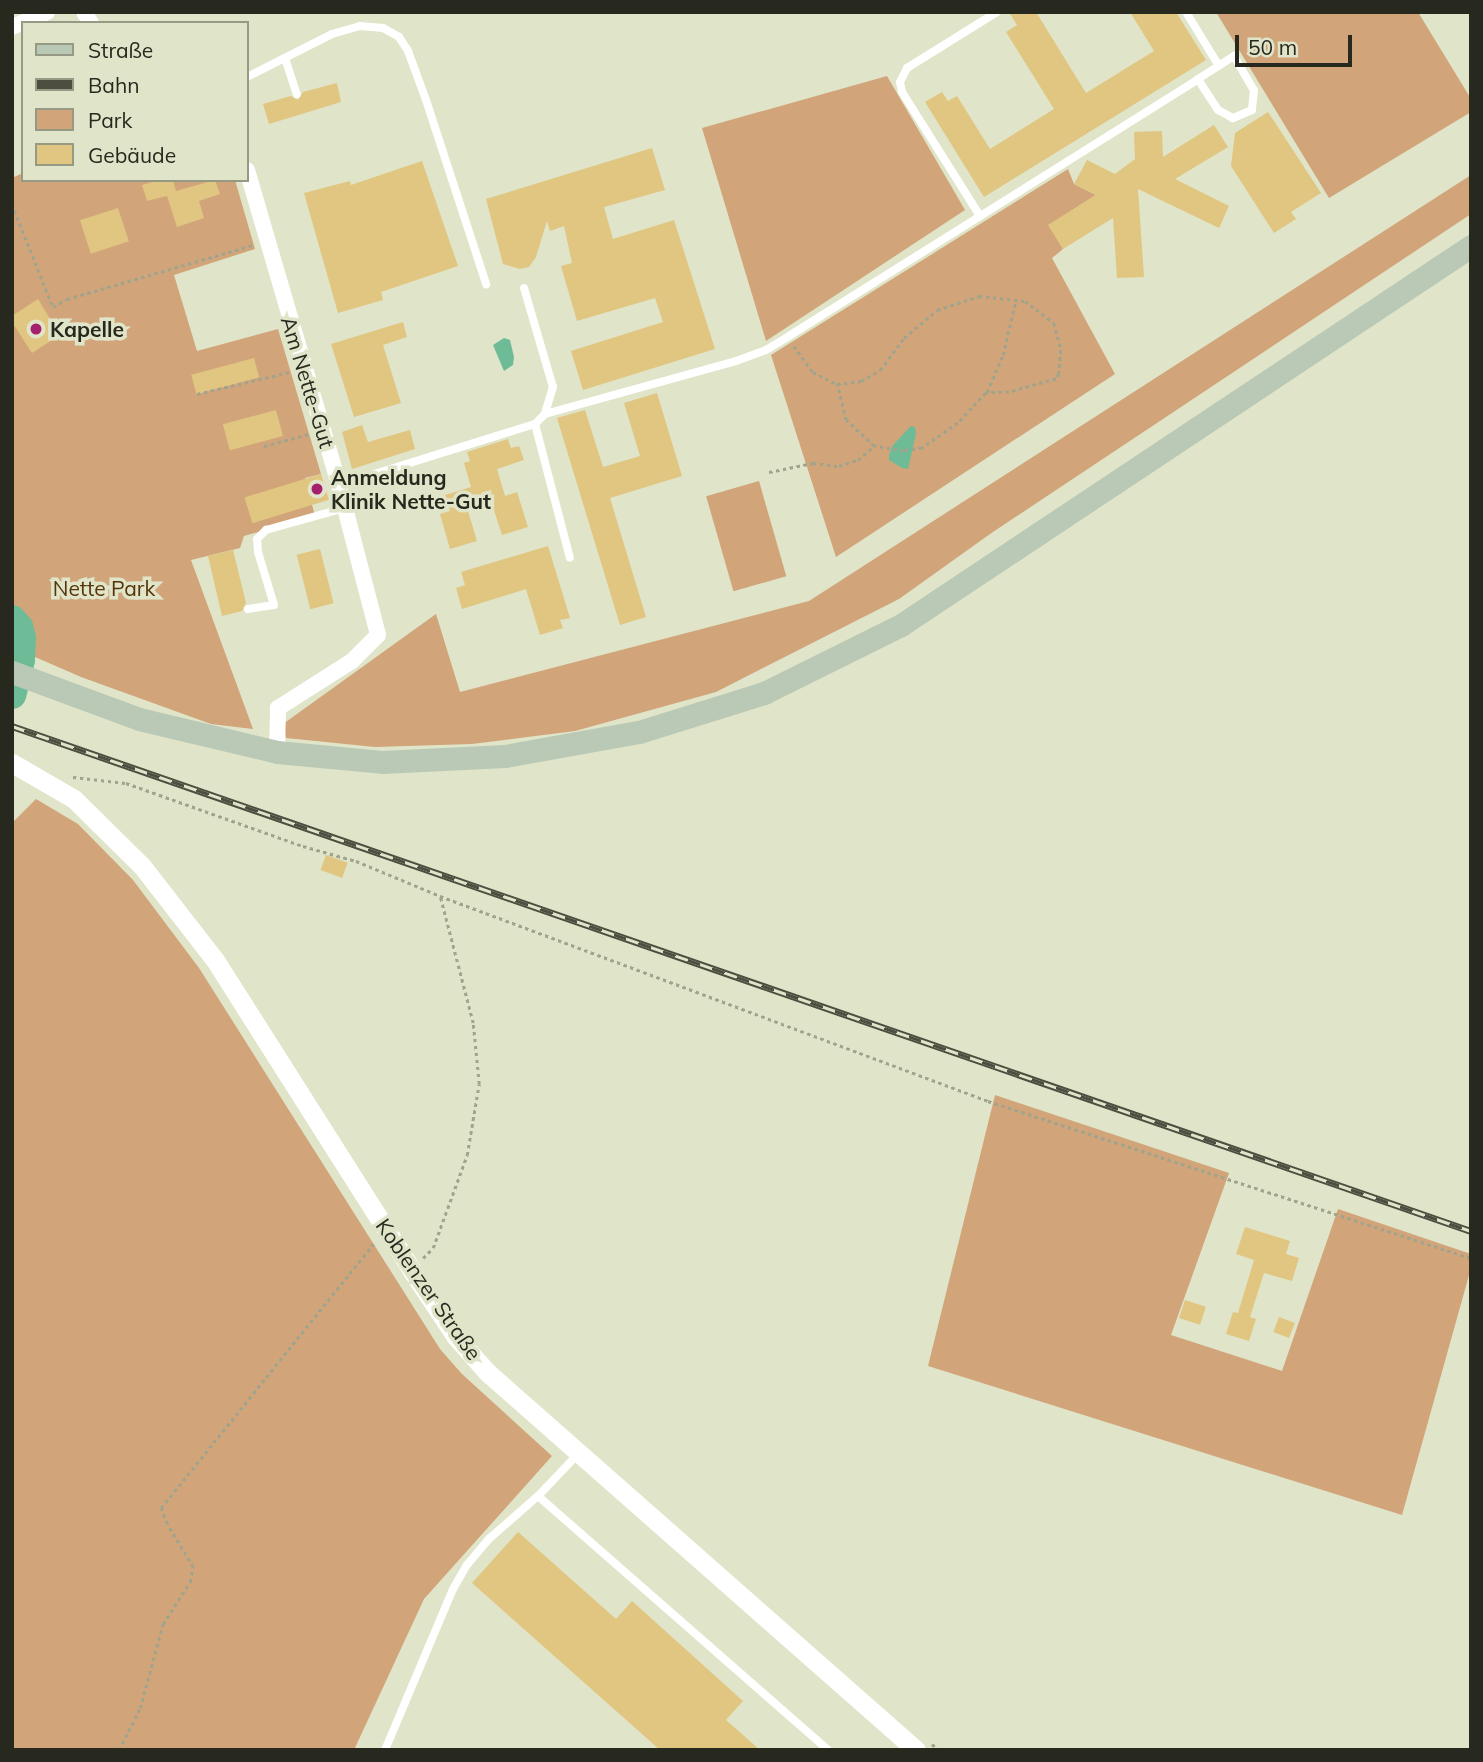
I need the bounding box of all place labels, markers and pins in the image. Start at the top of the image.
place label: Kapelle [50,316,124,342]
marker: Kapelle [28,321,44,337]
place label: Anmeldung Klinik Nette-Gut [331,464,491,514]
marker: Anmeldung Klinik Nette-Gut [309,481,325,497]

